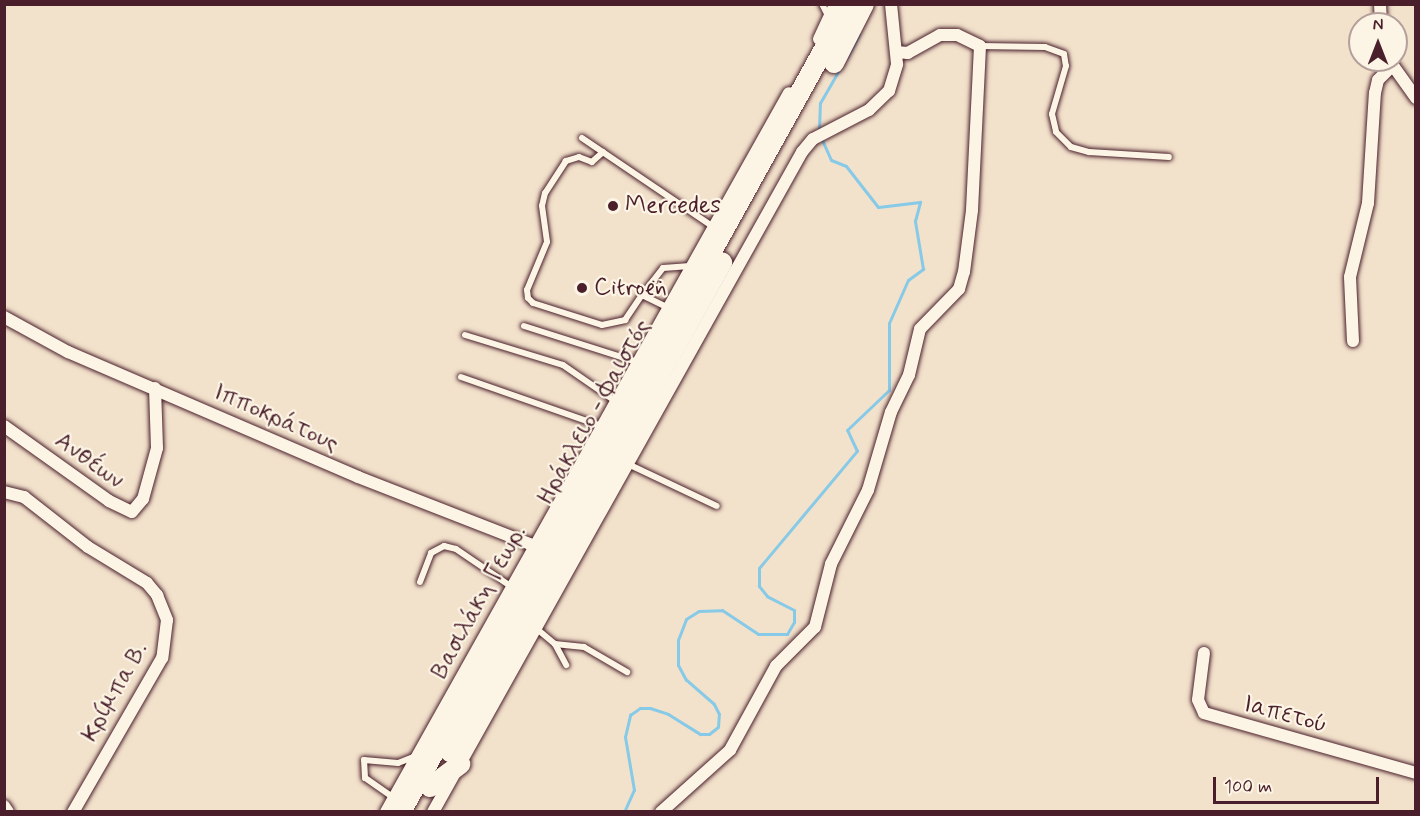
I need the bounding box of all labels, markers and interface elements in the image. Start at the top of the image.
north arrow [1348,12,1408,72]
text: N [1373,15,1383,36]
place label: Mercedes [625,192,721,220]
marker: Mercedes [606,199,620,213]
place label: Citroën [594,274,667,302]
marker: Citroën [575,281,589,295]
street label: Ηράκλειο - Φαιστός [531,314,657,510]
street label: Ιπποκράτους [209,378,343,458]
street label: Ανθέων [49,426,129,496]
street label: Βασιλάκη Γεωρ. [425,520,533,684]
street label: Κρίμπα Β. [76,637,154,747]
street label: Ιαπετού [1240,690,1330,740]
scale bar [1216,765,1382,803]
text: 100 m [1224,775,1272,799]

